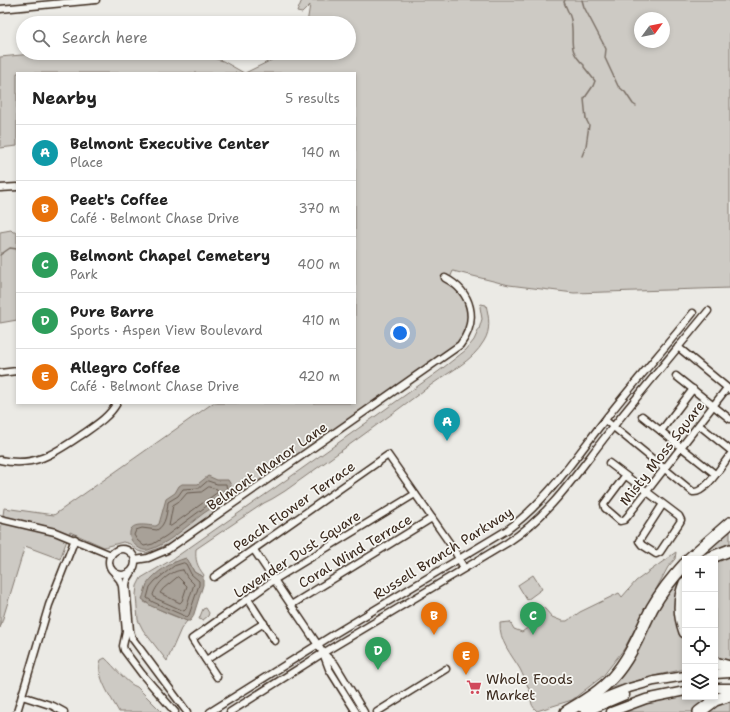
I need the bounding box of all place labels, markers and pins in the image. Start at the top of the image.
pin: A [434,408,460,441]
pin: B [421,602,447,635]
pin: C [520,602,546,635]
pin: D [365,637,391,670]
pin: E [453,642,479,675]
place label: Whole Foods Market [486,670,573,704]
supermarket icon: Whole Foods Market [465,678,483,696]

